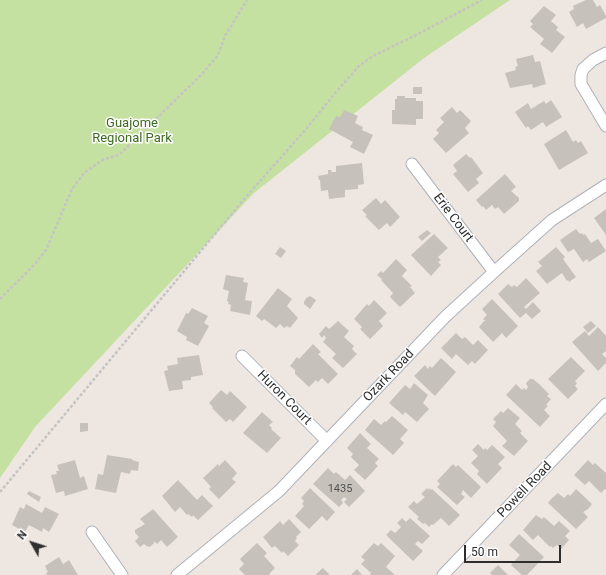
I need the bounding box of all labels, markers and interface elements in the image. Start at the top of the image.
park label: Guajome Regional Park [92,116,172,147]
street label: Erie Court [430,191,476,245]
street label: Ozark Road [360,347,418,405]
street label: Huron Court [254,368,314,428]
street label: Powell Road [495,459,555,521]
house number: 1435 [328,482,352,496]
north arrow [12,523,52,563]
text: N [15,528,30,542]
scale bar [466,537,563,563]
text: 50 m [471,545,498,559]

